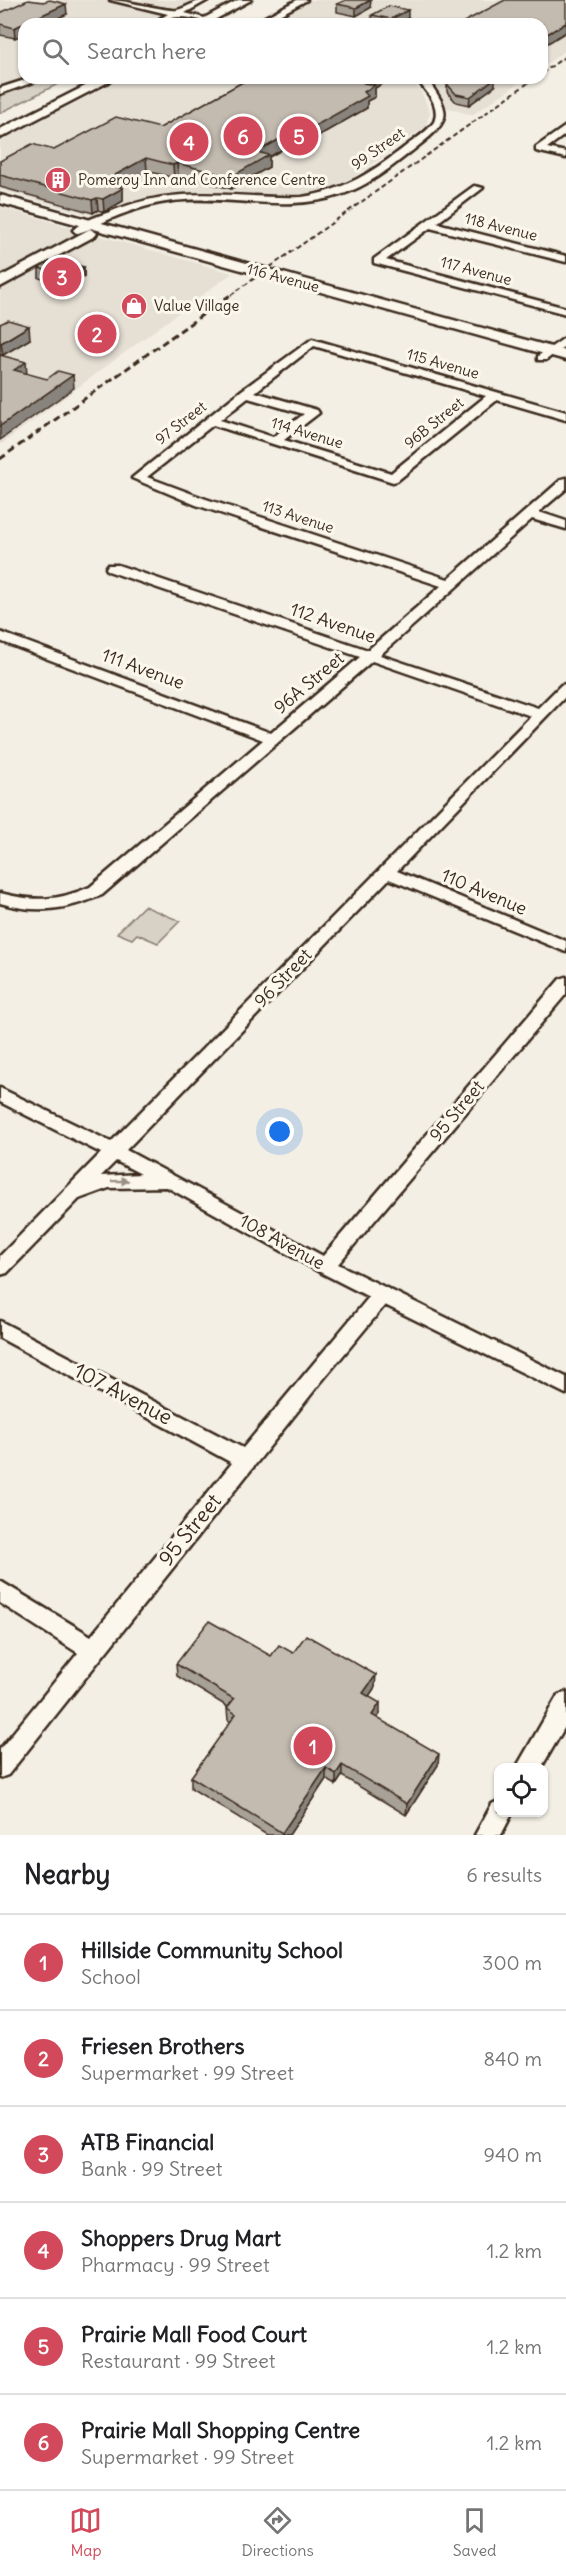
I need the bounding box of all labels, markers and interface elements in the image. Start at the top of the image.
search box [18,18,548,84]
icon: search [39,35,72,68]
text: Search here [87,37,206,65]
pin: 6 [224,114,262,158]
pin: 5 [280,114,318,158]
pin: 4 [170,120,208,164]
street label: 99 Street [347,123,408,174]
building icon: Pomeroy Inn and Conference Centre [43,165,73,195]
place label: Pomeroy Inn and Conference Centre [78,170,326,189]
street label: 118 Avenue [463,208,540,245]
street label: 117 Avenue [438,252,514,289]
pin: 3 [42,254,82,300]
street label: 116 Avenue [245,259,322,296]
shop icon: Value Village [119,291,149,321]
place label: Value Village [154,296,239,315]
pin: 2 [78,312,116,356]
street label: 115 Avenue [405,344,482,383]
street label: 96B Street [400,393,467,452]
street label: 97 Street [151,397,210,448]
street label: 114 Avenue [269,413,346,452]
street label: 113 Avenue [260,496,336,537]
street label: 112 Avenue [287,597,379,648]
street label: 111 Avenue [99,643,188,694]
street label: 96A Street [269,647,348,719]
street label: 110 Avenue [438,863,530,920]
street label: 96 Street [249,943,316,1012]
street label: 95 Street [424,1075,489,1146]
your location [265,1117,294,1146]
one-way arrow [110,1176,129,1186]
street label: 108 Avenue [236,1209,329,1274]
street label: 107 Avenue [69,1356,177,1431]
street label: 95 Street [152,1488,227,1571]
pin: 1 [294,1724,332,1768]
map controls [494,1763,548,1817]
button: locate [494,1763,548,1817]
text: Nearby [24,1858,110,1891]
text: 6 results [466,1862,542,1887]
text: Hillside Community School [81,1936,343,1964]
text: 1 [40,1950,47,1975]
text: 300 m [482,1950,542,1975]
text: School [81,1964,141,1989]
text: Friesen Brothers [81,2032,244,2060]
text: 2 [38,2046,49,2071]
text: 840 m [483,2046,542,2071]
text: Supermarket · 99 Street [81,2060,294,2085]
text: ATB Financial [81,2128,214,2156]
text: 3 [38,2142,49,2167]
text: 940 m [483,2142,542,2167]
text: Bank · 99 Street [81,2156,222,2181]
text: Shoppers Drug Mart [81,2224,281,2252]
text: 4 [38,2238,49,2263]
text: 1.2 km [486,2238,542,2263]
text: Pharmacy · 99 Street [81,2252,270,2277]
text: Prairie Mall Food Court [81,2320,307,2348]
text: 5 [38,2334,49,2359]
text: 1.2 km [486,2334,542,2359]
text: Restaurant · 99 Street [81,2348,276,2373]
text: Prairie Mall Shopping Centre [81,2416,360,2444]
text: 6 [38,2430,49,2455]
text: 1.2 km [486,2430,542,2455]
text: Supermarket · 99 Street [81,2444,294,2469]
tab: Map [69,2504,102,2560]
tab: Directions [241,2504,314,2560]
tab: Saved [453,2504,497,2560]

